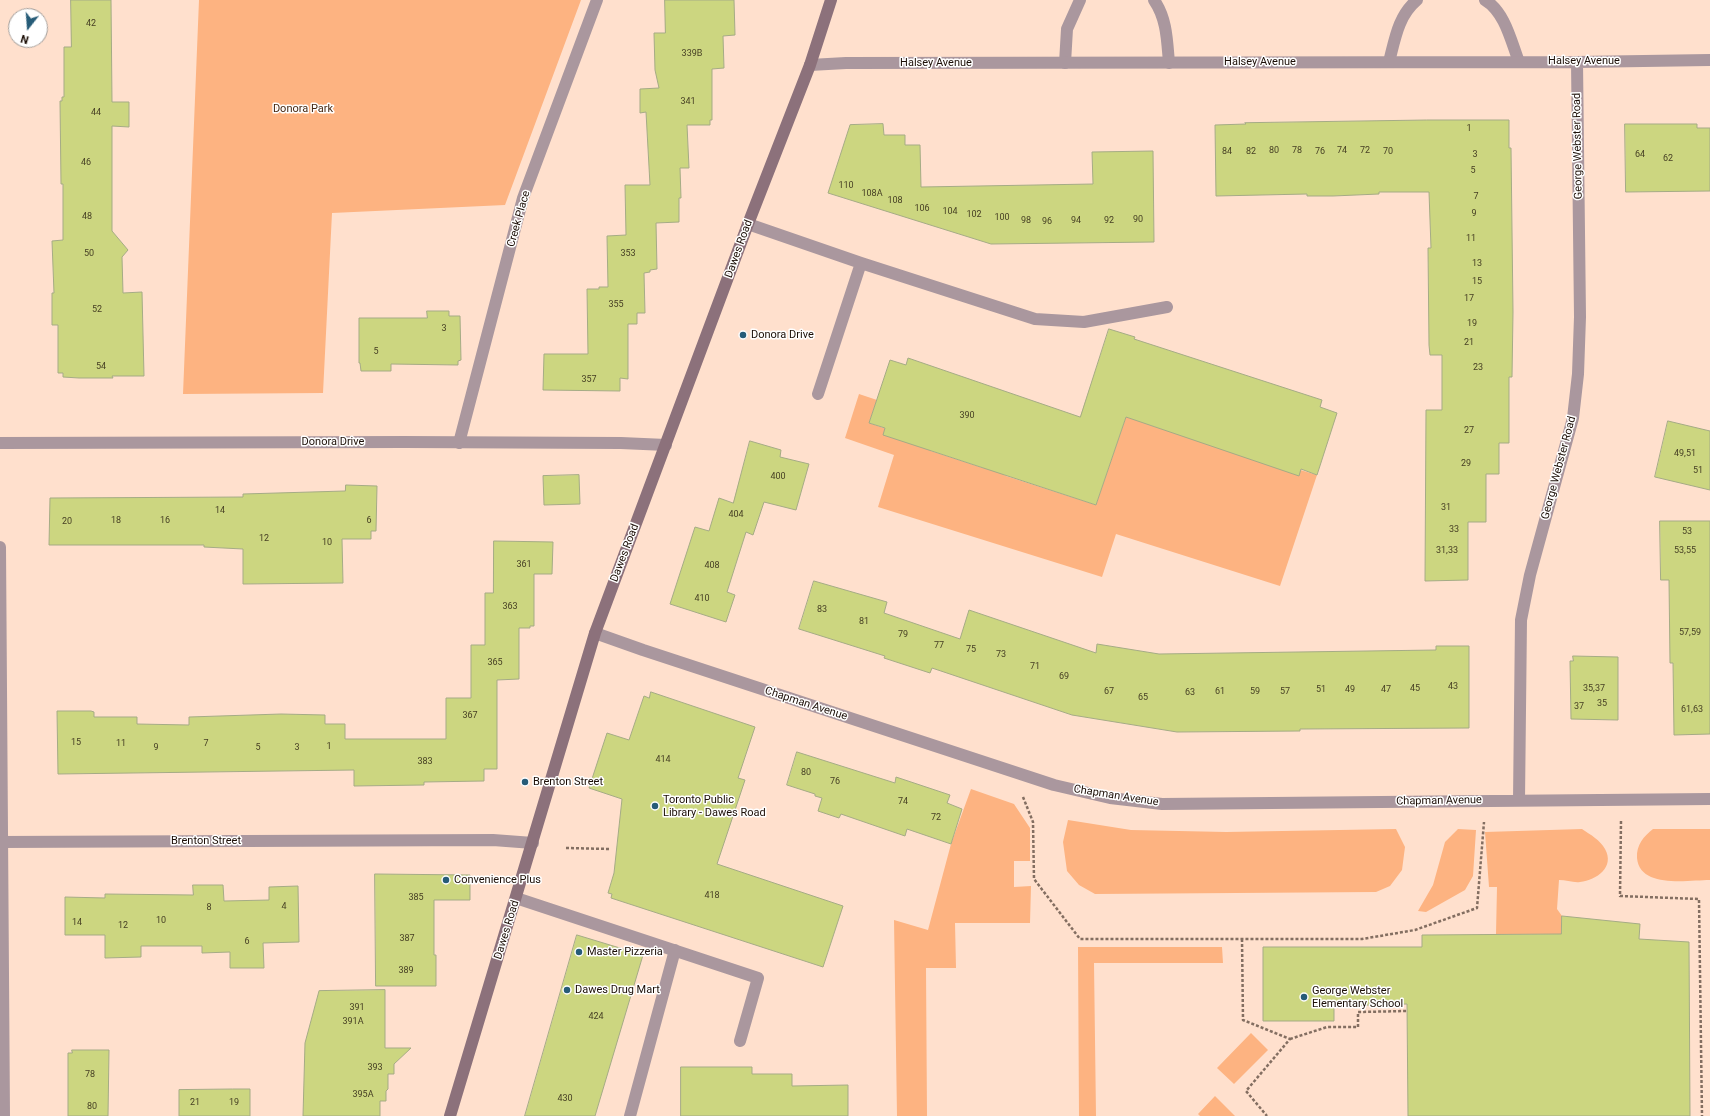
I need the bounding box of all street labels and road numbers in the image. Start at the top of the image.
street label: Halsey Avenue [1548,54,1620,68]
street label: Halsey Avenue [1224,55,1296,69]
street label: Halsey Avenue [900,56,972,70]
street label: George Webster Road [1570,93,1586,199]
street label: Creek Place [505,189,533,249]
street label: Dawes Road [722,218,756,280]
street label: George Webster Road [1539,415,1579,521]
street label: Donora Drive [302,435,364,449]
street label: Dawes Road [608,522,642,584]
street label: Chapman Avenue [763,684,849,724]
street label: Chapman Avenue [1073,783,1159,809]
street label: Chapman Avenue [1396,794,1482,808]
street label: Brenton Street [171,834,241,848]
street label: Dawes Road [492,899,522,961]

